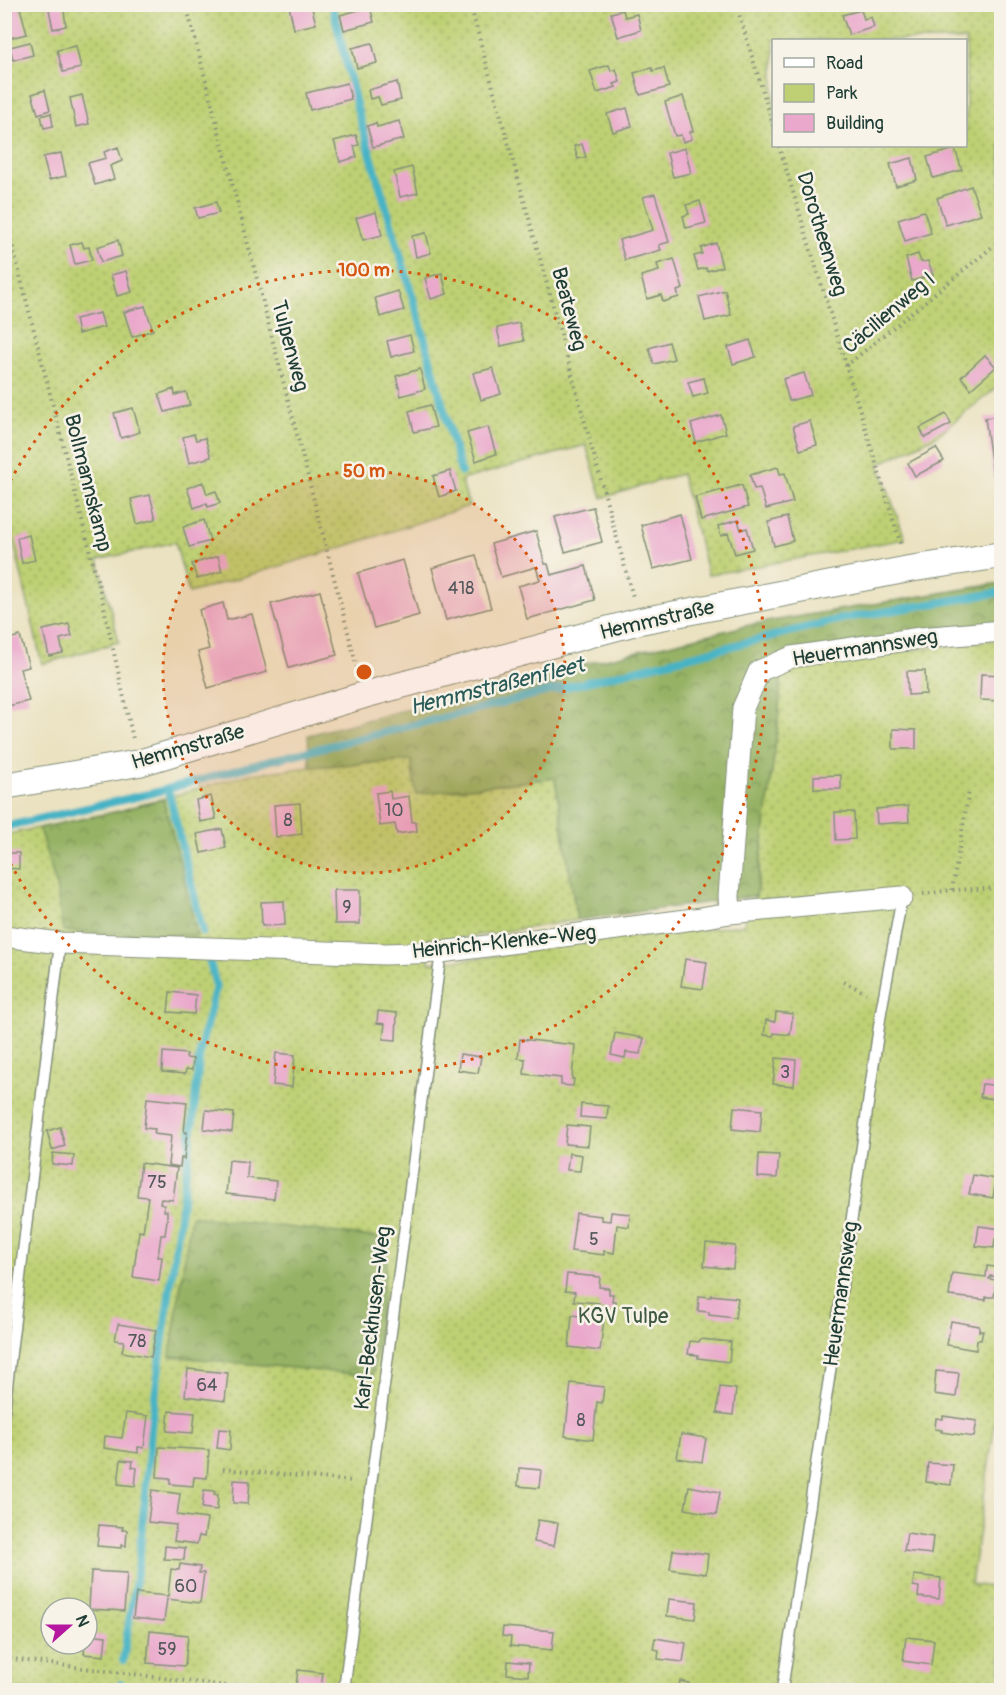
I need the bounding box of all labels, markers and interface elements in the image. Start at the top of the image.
legend [772,39,967,147]
text: Road [826,52,863,75]
text: Park [826,82,858,105]
text: Building [826,112,884,135]
street label: Dorotheenweg [790,169,854,299]
text: 100 m [338,259,390,282]
street label: Beateweg [545,264,593,354]
street label: Cäcilienweg I [837,266,941,360]
street label: Tulpenweg [265,297,315,395]
street label: Bollmannskamp [58,411,118,555]
text: 50 m [343,460,385,483]
house number: 418 [448,577,474,600]
street label: Hemmstraße [597,594,717,646]
street label: Heuermannsweg [790,623,940,673]
water label: Hemmstraßenfleet [407,650,589,721]
centre of rings [354,662,374,682]
street label: Hemmstraße [128,718,248,776]
house number: 10 [384,799,404,822]
house number: 8 [283,809,293,832]
house number: 9 [342,896,352,919]
street label: Heinrich-Klenke-Weg [410,919,598,965]
house number: 3 [780,1061,790,1084]
house number: 75 [147,1171,167,1194]
street label: Heuermannsweg [817,1219,865,1369]
street label: Karl-Beckhusen-Weg [348,1225,398,1411]
house number: 5 [589,1228,599,1251]
park label: KGV Tulpe [578,1303,669,1330]
house number: 78 [128,1330,146,1353]
house number: 64 [197,1374,218,1397]
house number: 8 [576,1409,586,1432]
house number: 60 [175,1575,197,1598]
north arrow [39,1596,99,1656]
text: N [71,1612,93,1630]
house number: 59 [157,1638,177,1661]

